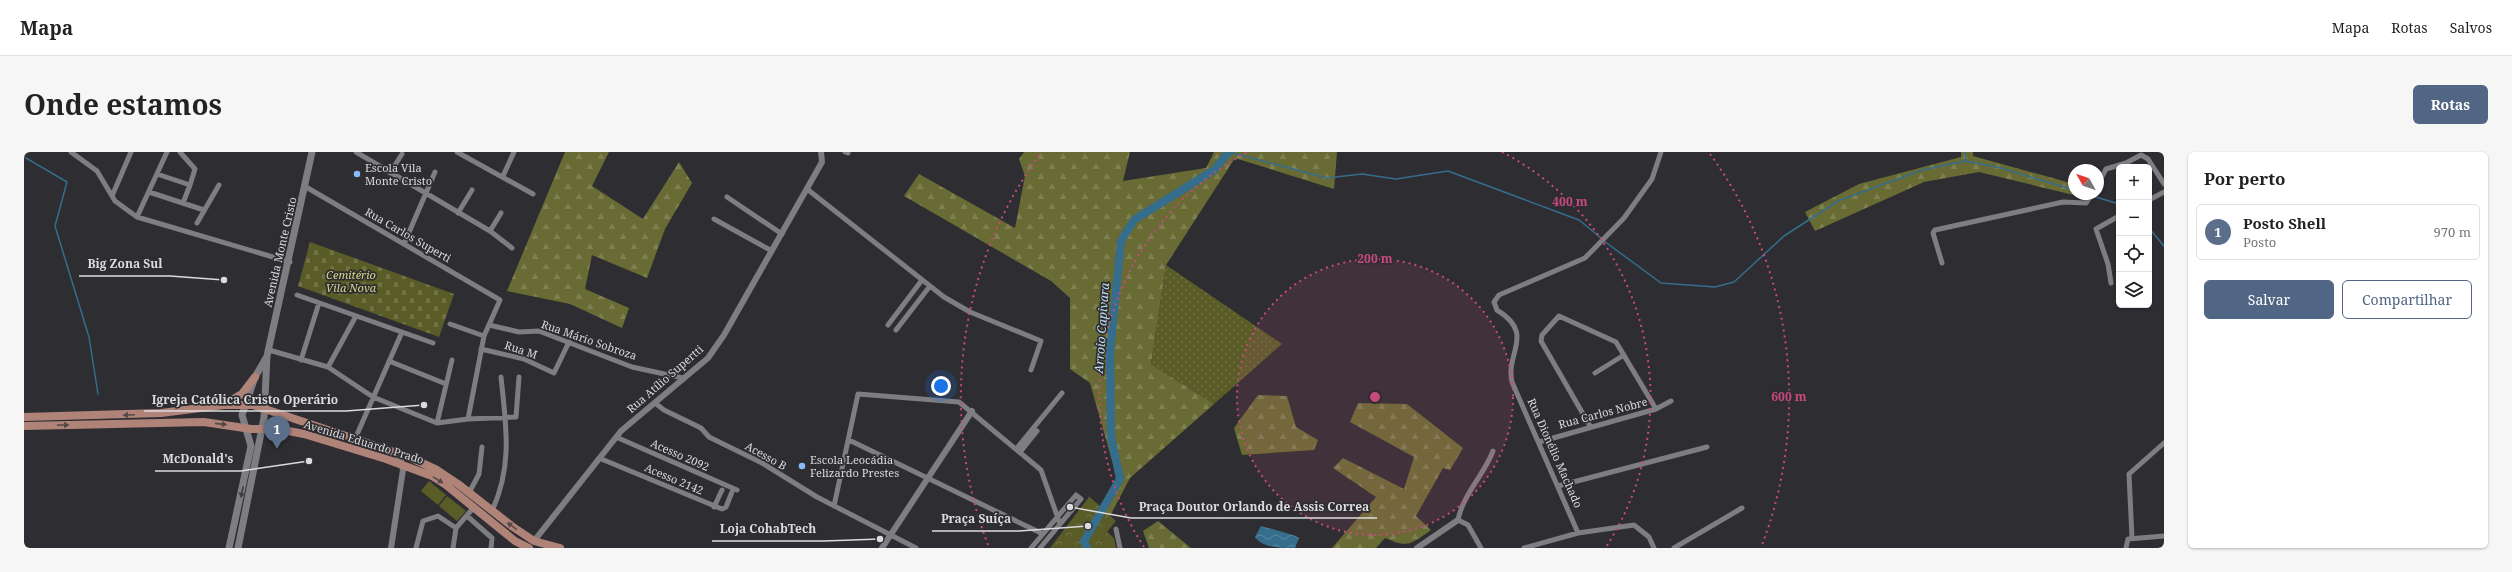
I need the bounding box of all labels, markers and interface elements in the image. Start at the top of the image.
text: Mapa [20,15,73,41]
text: Mapa [2332,18,2369,37]
text: Rotas [2391,18,2428,37]
text: Salvos [2450,18,2492,37]
text: Onde estamos [24,85,222,123]
button: Rotas [2413,85,2488,124]
place label: Escola Vila Monte Cristo [365,160,432,188]
north arrow [2068,164,2104,200]
map controls [2116,164,2152,308]
button: + [2116,164,2152,200]
text: Por perto [2204,167,2286,190]
marker: Escola Vila Monte Cristo [352,169,362,179]
text: 400 m [1552,193,1588,210]
street label: Avenida Monte Cristo [260,195,300,309]
button: − [2116,200,2152,236]
street label: Rua Carlos Superti [362,204,454,266]
text: Posto Shell [2243,213,2326,233]
text: 1 [2214,223,2222,241]
text: 970 m [2434,223,2471,241]
text: Posto [2243,233,2276,251]
button: locate [2116,236,2152,272]
text: 200 m [1357,250,1393,267]
callout: Big Zona Sul [79,252,170,276]
text: Big Zona Sul [87,255,163,272]
park label: Cemitério Vila Nova [326,267,377,295]
button: layers [2116,272,2152,308]
button: Salvar [2204,280,2334,319]
button: Compartilhar [2342,280,2472,319]
water label: Arroio Capivara [1090,282,1113,375]
street label: Rua Mário Sobroza [539,316,639,363]
street label: Rua M [503,337,539,362]
street label: Rua Atílio Supertti [623,341,706,416]
your location [931,376,951,396]
callout: Igreja Católica Cristo Operário [144,387,346,411]
text: 600 m [1771,388,1807,405]
centre of rings [1368,390,1382,404]
text: Igreja Católica Cristo Operário [152,391,338,408]
street label: Rua Carlos Nobre [1557,393,1649,432]
street label: Rua Dionélio Machado [1525,396,1586,510]
one-way arrow [123,411,135,418]
pin: 1 [264,416,290,449]
street label: Avenida Eduardo Prado [302,416,426,467]
one-way arrow [215,420,227,427]
one-way arrow [57,422,70,428]
street label: Acesso 2092 [649,435,712,474]
street label: Acesso B [743,438,790,473]
callout: McDonald's [155,447,241,471]
text: McDonald's [163,450,234,467]
place label: Escola Leocádia Felizardo Prestes [810,452,899,480]
street label: Acesso 2142 [642,459,706,498]
marker: Escola Leocádia Felizardo Prestes [797,461,807,471]
one-way arrow [432,476,444,483]
one-way arrow [238,486,244,498]
callout: Praça Doutor Orlando de Assis Correa [1131,494,1377,518]
text: Praça Doutor Orlando de Assis Correa [1139,498,1369,515]
callout: Praça Suíça [932,507,1019,531]
text: Praça Suíça [941,510,1011,527]
callout: Loja CohabTech [712,517,824,541]
text: Loja CohabTech [720,520,816,537]
one-way arrow [507,522,517,530]

